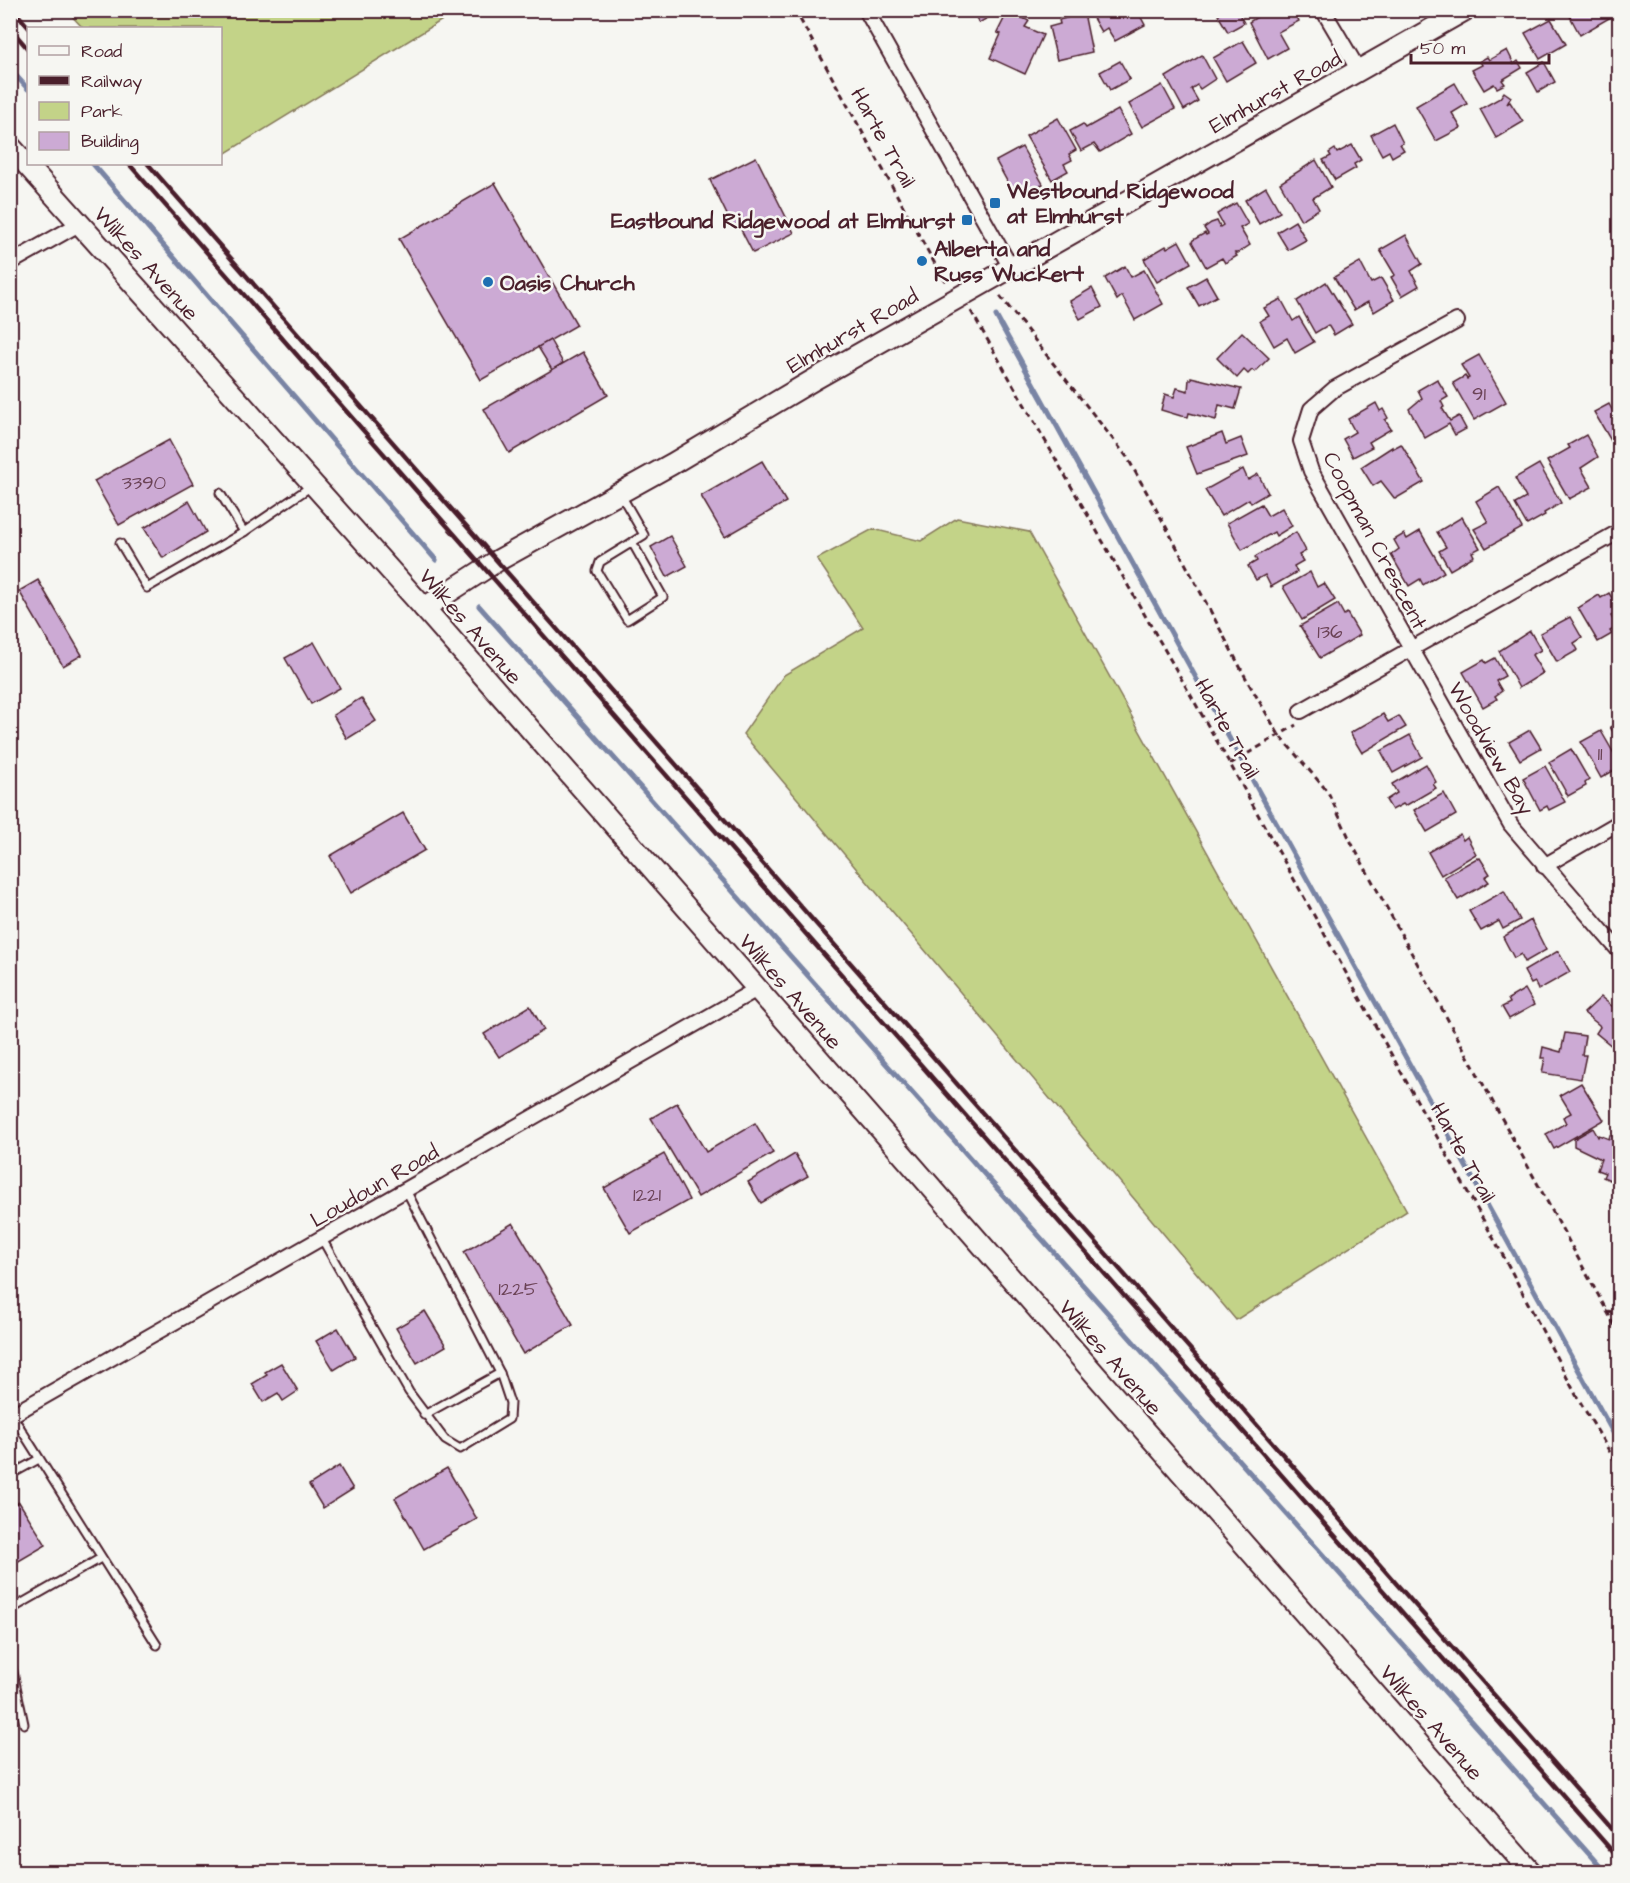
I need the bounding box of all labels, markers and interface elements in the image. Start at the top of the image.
legend [27,27,222,165]
scale bar [1411,27,1549,65]
text: 50 m [1420,36,1465,61]
text: Road [81,39,122,64]
street label: Elmhurst Road [1204,43,1348,142]
text: Railway [81,69,142,95]
street label: Harte Trail [842,82,923,193]
text: Park [81,99,123,124]
text: Building [81,129,139,155]
place label: Westbound Ridgewood at Elmhurst [1006,176,1235,232]
marker: Westbound Ridgewood at Elmhurst [988,196,1002,210]
street label: Wilkes Avenue [86,200,206,328]
place label: Eastbound Ridgewood at Elmhurst [611,206,956,238]
marker: Eastbound Ridgewood at Elmhurst [960,213,974,227]
place label: Alberta and Russ Wuckert [934,234,1085,290]
marker: Alberta and Russ Wuckert [915,254,929,268]
place label: Oasis Church [500,268,636,299]
marker: Oasis Church [481,275,495,289]
street label: Elmhurst Road [781,281,924,381]
house number: 91 [1472,380,1486,408]
street label: Coopman Crescent [1315,446,1435,635]
house number: 3390 [122,469,167,497]
street label: Wilkes Avenue [411,562,529,692]
house number: 136 [1317,618,1343,646]
street label: Harte Trail [1186,673,1267,784]
street label: Woodview Bay [1439,677,1541,821]
house number: 11 [1597,740,1603,768]
street label: Wilkes Avenue [731,927,849,1057]
street label: Harte Trail [1422,1097,1503,1208]
street label: Loudoun Road [305,1137,445,1236]
house number: 1221 [633,1181,661,1209]
house number: 1225 [498,1275,538,1303]
street label: Wilkes Avenue [1051,1293,1169,1423]
street label: Wilkes Avenue [1372,1658,1490,1788]

